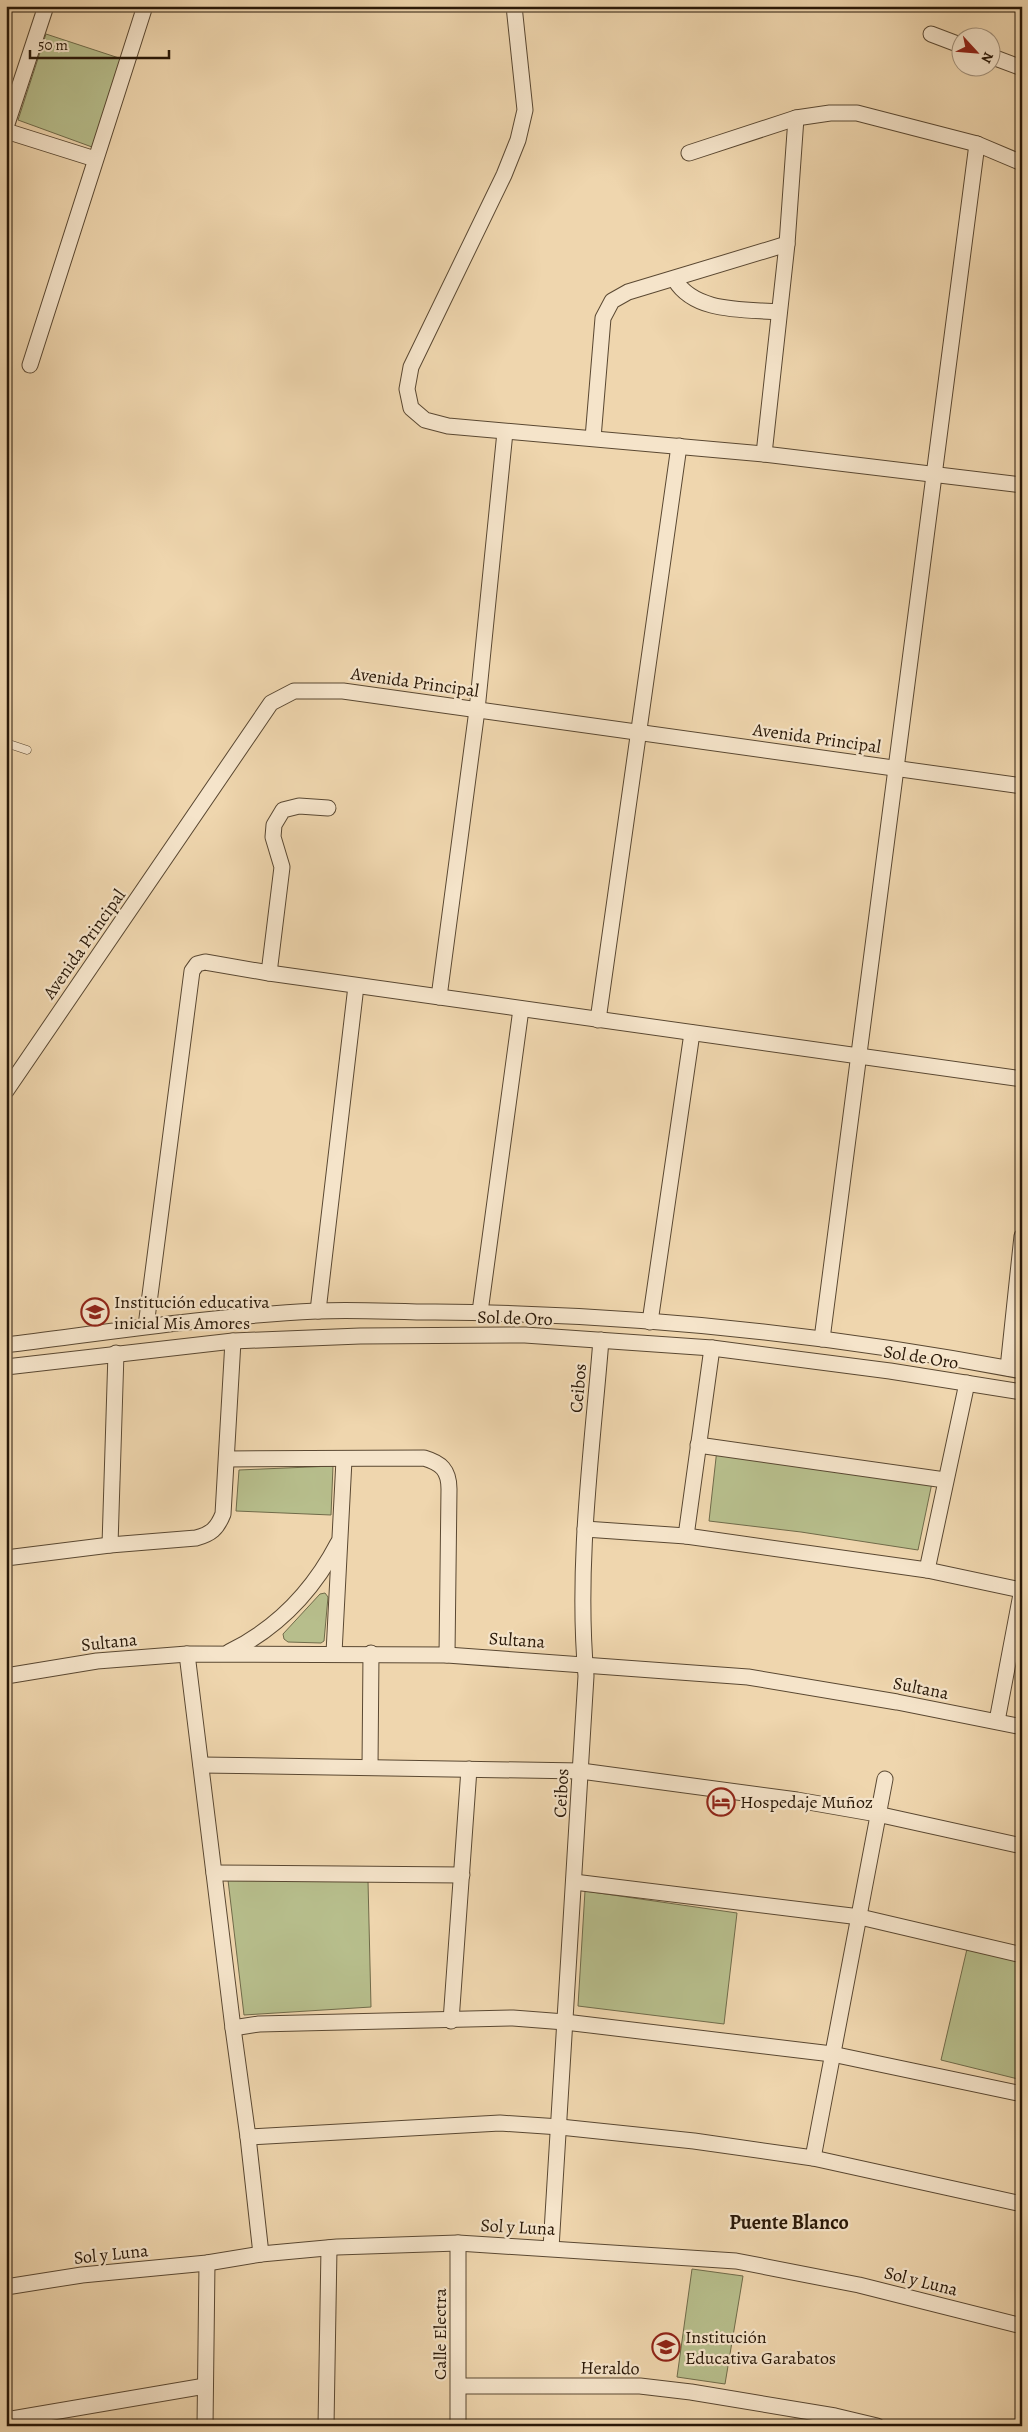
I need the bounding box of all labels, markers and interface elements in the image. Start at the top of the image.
scale bar [30,28,169,60]
north arrow [950,28,1000,78]
text: 50 m [38,35,68,55]
text: N [976,49,998,66]
street label: Avenida Principal [348,661,481,703]
street label: Avenida Principal [750,717,883,759]
street label: Avenida Principal [37,884,131,1005]
place label: Institución educativa inicial Mis Amores [114,1290,270,1335]
school or university icon: Institución educativa inicial Mis Amores [80,1297,110,1327]
street label: Sol de Oro [477,1305,553,1331]
street label: Sol de Oro [882,1339,960,1375]
street label: Ceibos [564,1362,592,1414]
street label: Sultana [488,1626,547,1654]
street label: Sultana [80,1627,139,1657]
street label: Sultana [891,1671,951,1705]
street label: Ceibos [548,1768,574,1818]
hotel icon: Hospedaje Muñoz [706,1787,736,1817]
place label: Hospedaje Muñoz [740,1790,873,1814]
district label: Puente Blanco [729,2209,849,2236]
street label: Sol y Luna [480,2213,557,2241]
street label: Sol y Luna [73,2238,150,2270]
street label: Sol y Luna [882,2260,961,2302]
street label: Calle Electra [428,2287,452,2380]
place label: Institución Educativa Garabatos [685,2325,836,2370]
school or university icon: Institución Educativa Garabatos [651,2332,681,2362]
street label: Heraldo [580,2355,640,2381]

